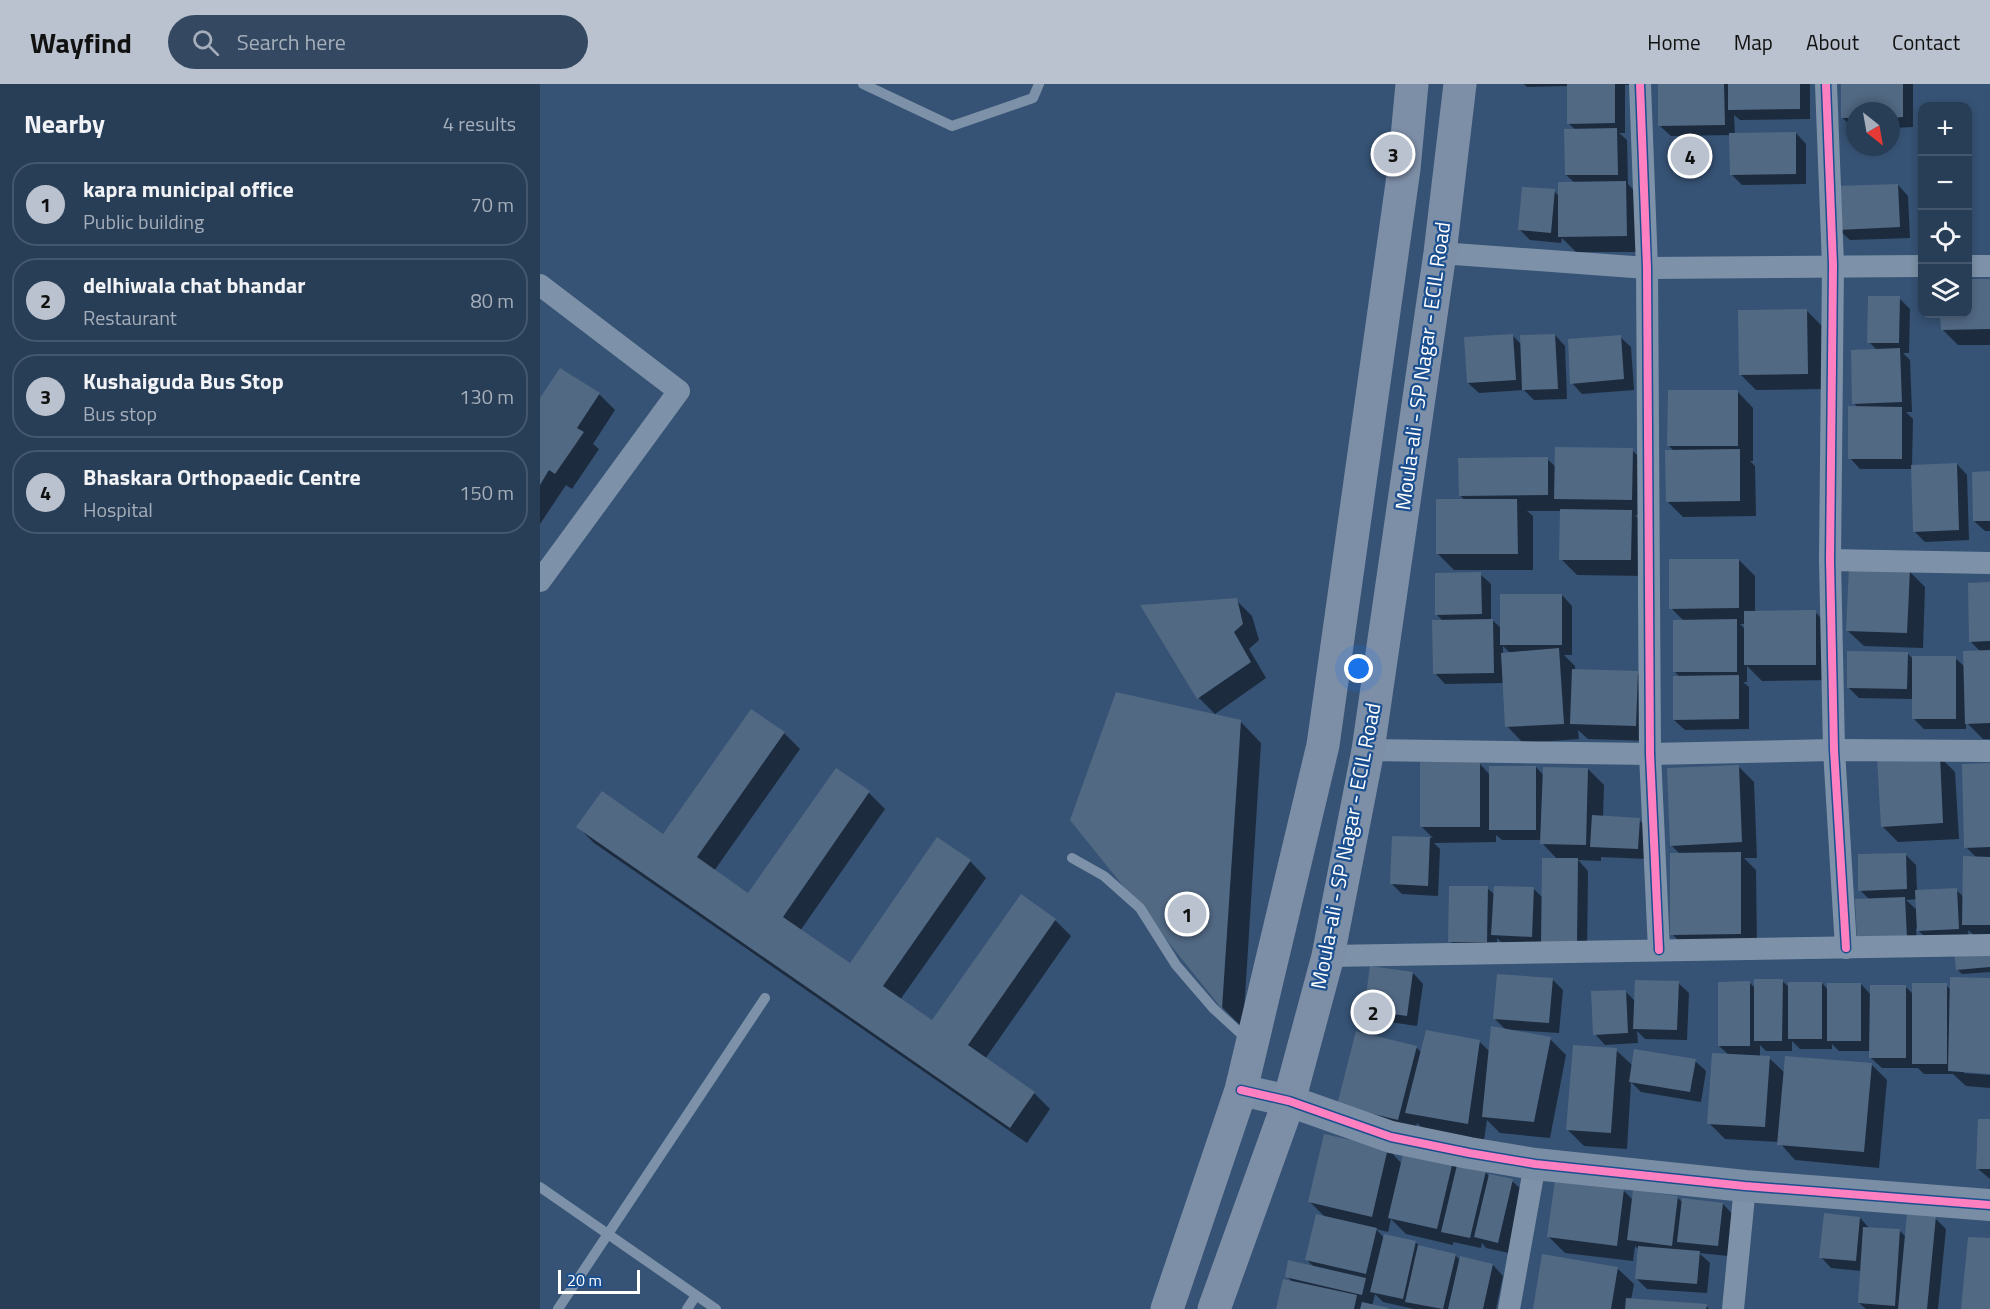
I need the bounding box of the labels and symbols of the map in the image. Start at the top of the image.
north arrow [1846,102,1900,156]
pin: 3 [1374,132,1412,176]
pin: 4 [1670,134,1710,178]
street label: Moula-ali - SP Nagar - ECIL Road [1386,220,1458,512]
your location [1344,654,1373,683]
street label: Moula-ali - SP Nagar - ECIL Road [1302,700,1388,992]
pin: 1 [1168,892,1206,936]
pin: 2 [1354,990,1392,1034]
scale bar [558,1267,640,1294]

